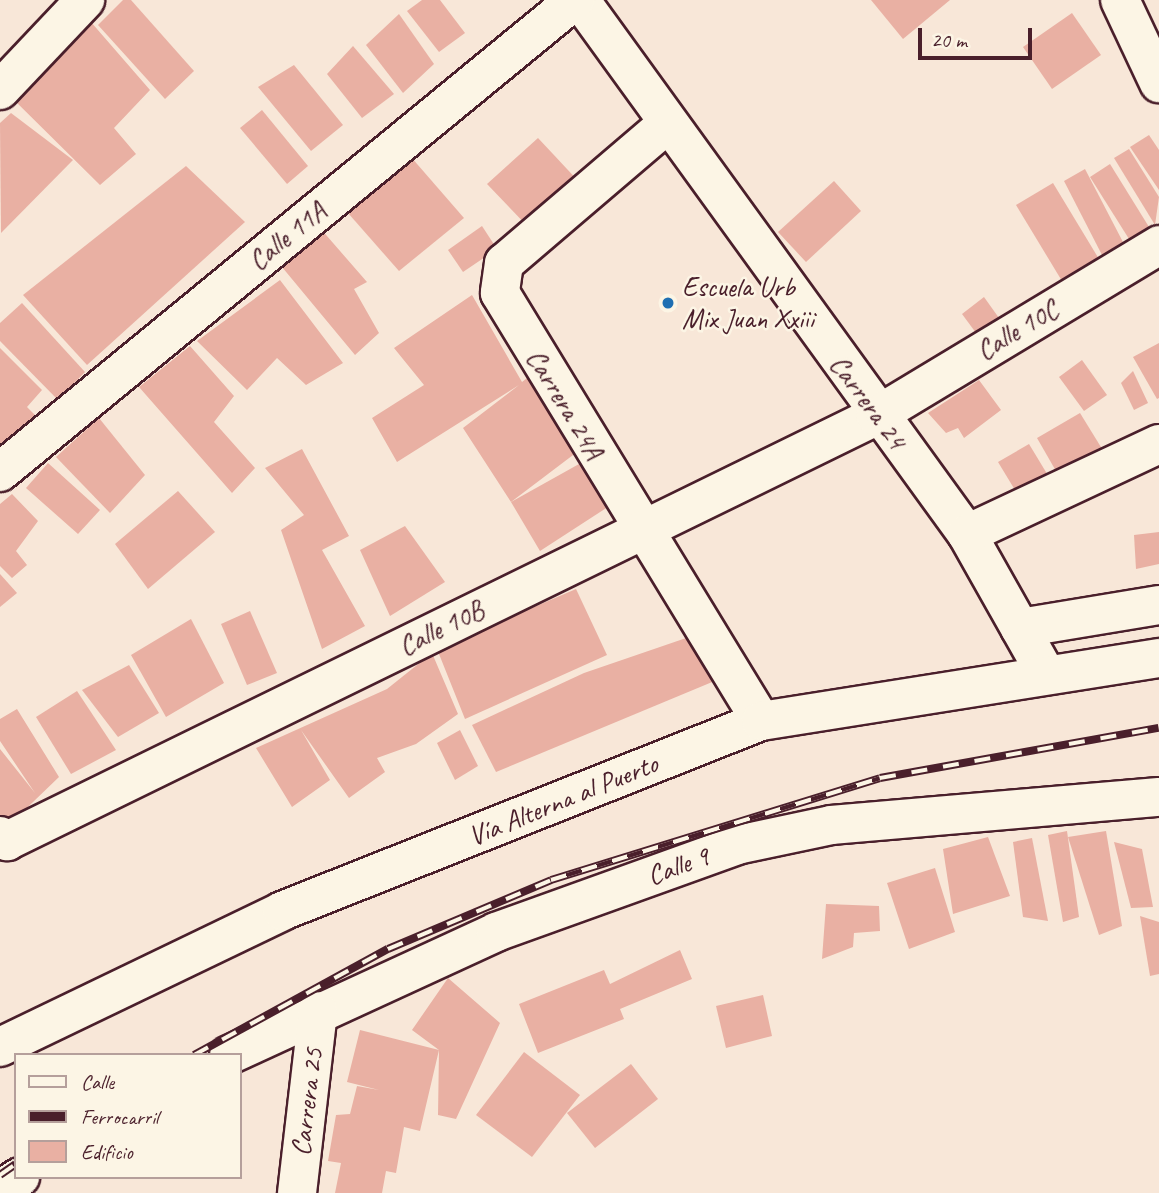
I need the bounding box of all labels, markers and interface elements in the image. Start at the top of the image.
scale bar [921,14,1035,58]
text: 20 m [931,27,967,53]
street label: Calle 11A [241,195,333,277]
place label: Escuela Urb Mix Juan Xxiii [682,270,814,336]
street label: Calle 10C [970,293,1064,367]
marker: Escuela Urb Mix Juan Xxiii [660,295,676,311]
street label: Carrera 24A [519,343,611,465]
street label: Carrera 24 [823,348,913,456]
street label: Calle 10B [393,593,489,663]
street label: Vía Alterna al Puerto [464,747,662,853]
street label: Calle 9 [642,839,714,893]
street label: Carrera 25 [284,1046,330,1158]
legend [14,1053,242,1179]
text: Calle [81,1069,114,1095]
text: Ferrocarril [81,1104,159,1130]
text: Edificio [81,1139,133,1165]

